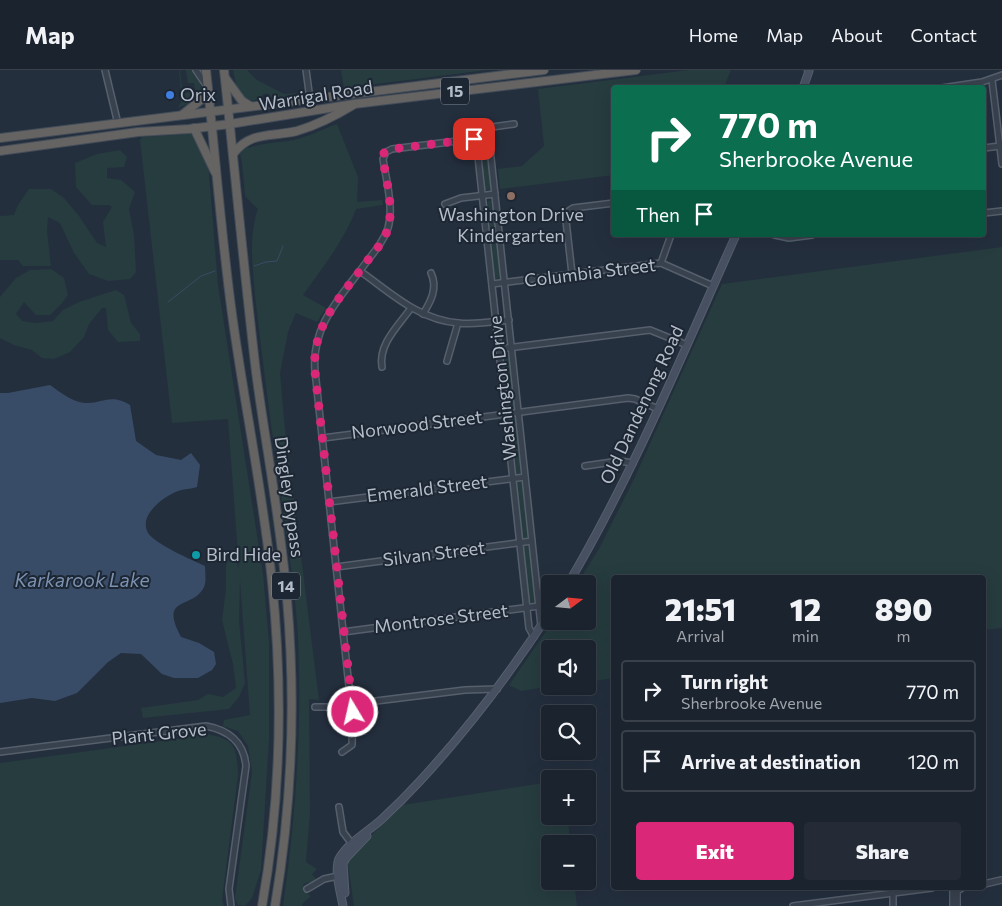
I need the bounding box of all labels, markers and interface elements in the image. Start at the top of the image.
text: Map [25,20,75,49]
text: Home [689,24,738,46]
text: Map [766,24,803,46]
text: About [831,24,883,46]
text: Contact [911,24,977,46]
street label: Warrigal Road [257,75,374,115]
road number: 15 [441,78,469,104]
place label: Orix [180,83,217,105]
marker: Orix [164,89,176,101]
text: 770 m [719,102,818,145]
icon: right [636,105,701,170]
pin [453,118,495,160]
icon: arrive [460,125,488,153]
text: Sherbrooke Avenue [719,145,913,172]
marker: Washington Drive Kindergarten [505,190,517,202]
icon: arrive [690,200,718,228]
place label: Washington Drive Kindergarten [438,203,584,246]
text: Then [636,203,680,226]
street label: Columbia Street [523,253,657,291]
street label: Washington Drive [483,315,521,461]
street label: Old Dandenong Road [595,322,688,487]
street label: Norwood Street [350,405,484,443]
street label: Dingley Bypass [271,435,309,559]
street label: Emerald Street [365,470,489,506]
street label: Silvan Street [381,536,486,570]
place label: Bird Hide [206,543,281,565]
marker: Bird Hide [190,549,202,561]
water label: Karkarook Lake [14,568,150,591]
road number: 14 [272,572,300,600]
north arrow [541,575,596,630]
map controls [541,575,596,890]
text: 21:51 [665,590,736,627]
text: 12 [790,590,821,627]
text: 890 [875,590,932,627]
street label: Montrose Street [372,599,509,637]
text: Arrival [676,626,725,645]
text: min [792,626,819,645]
text: m [897,626,910,645]
button: sound [541,640,596,695]
text: Turn right [681,670,768,693]
icon: right [638,677,666,705]
text: 770 m [906,680,959,703]
position arrow [326,685,378,737]
text: Sherbrooke Avenue [681,693,822,712]
button: search [541,705,596,760]
street label: Plant Grove [110,717,207,749]
icon: arrive [638,747,666,775]
text: Arrive at destination [681,750,861,773]
text: 120 m [908,750,959,773]
button: + [541,770,596,825]
button: Exit [636,822,794,880]
button: Share [804,822,961,880]
button: − [541,835,596,890]

